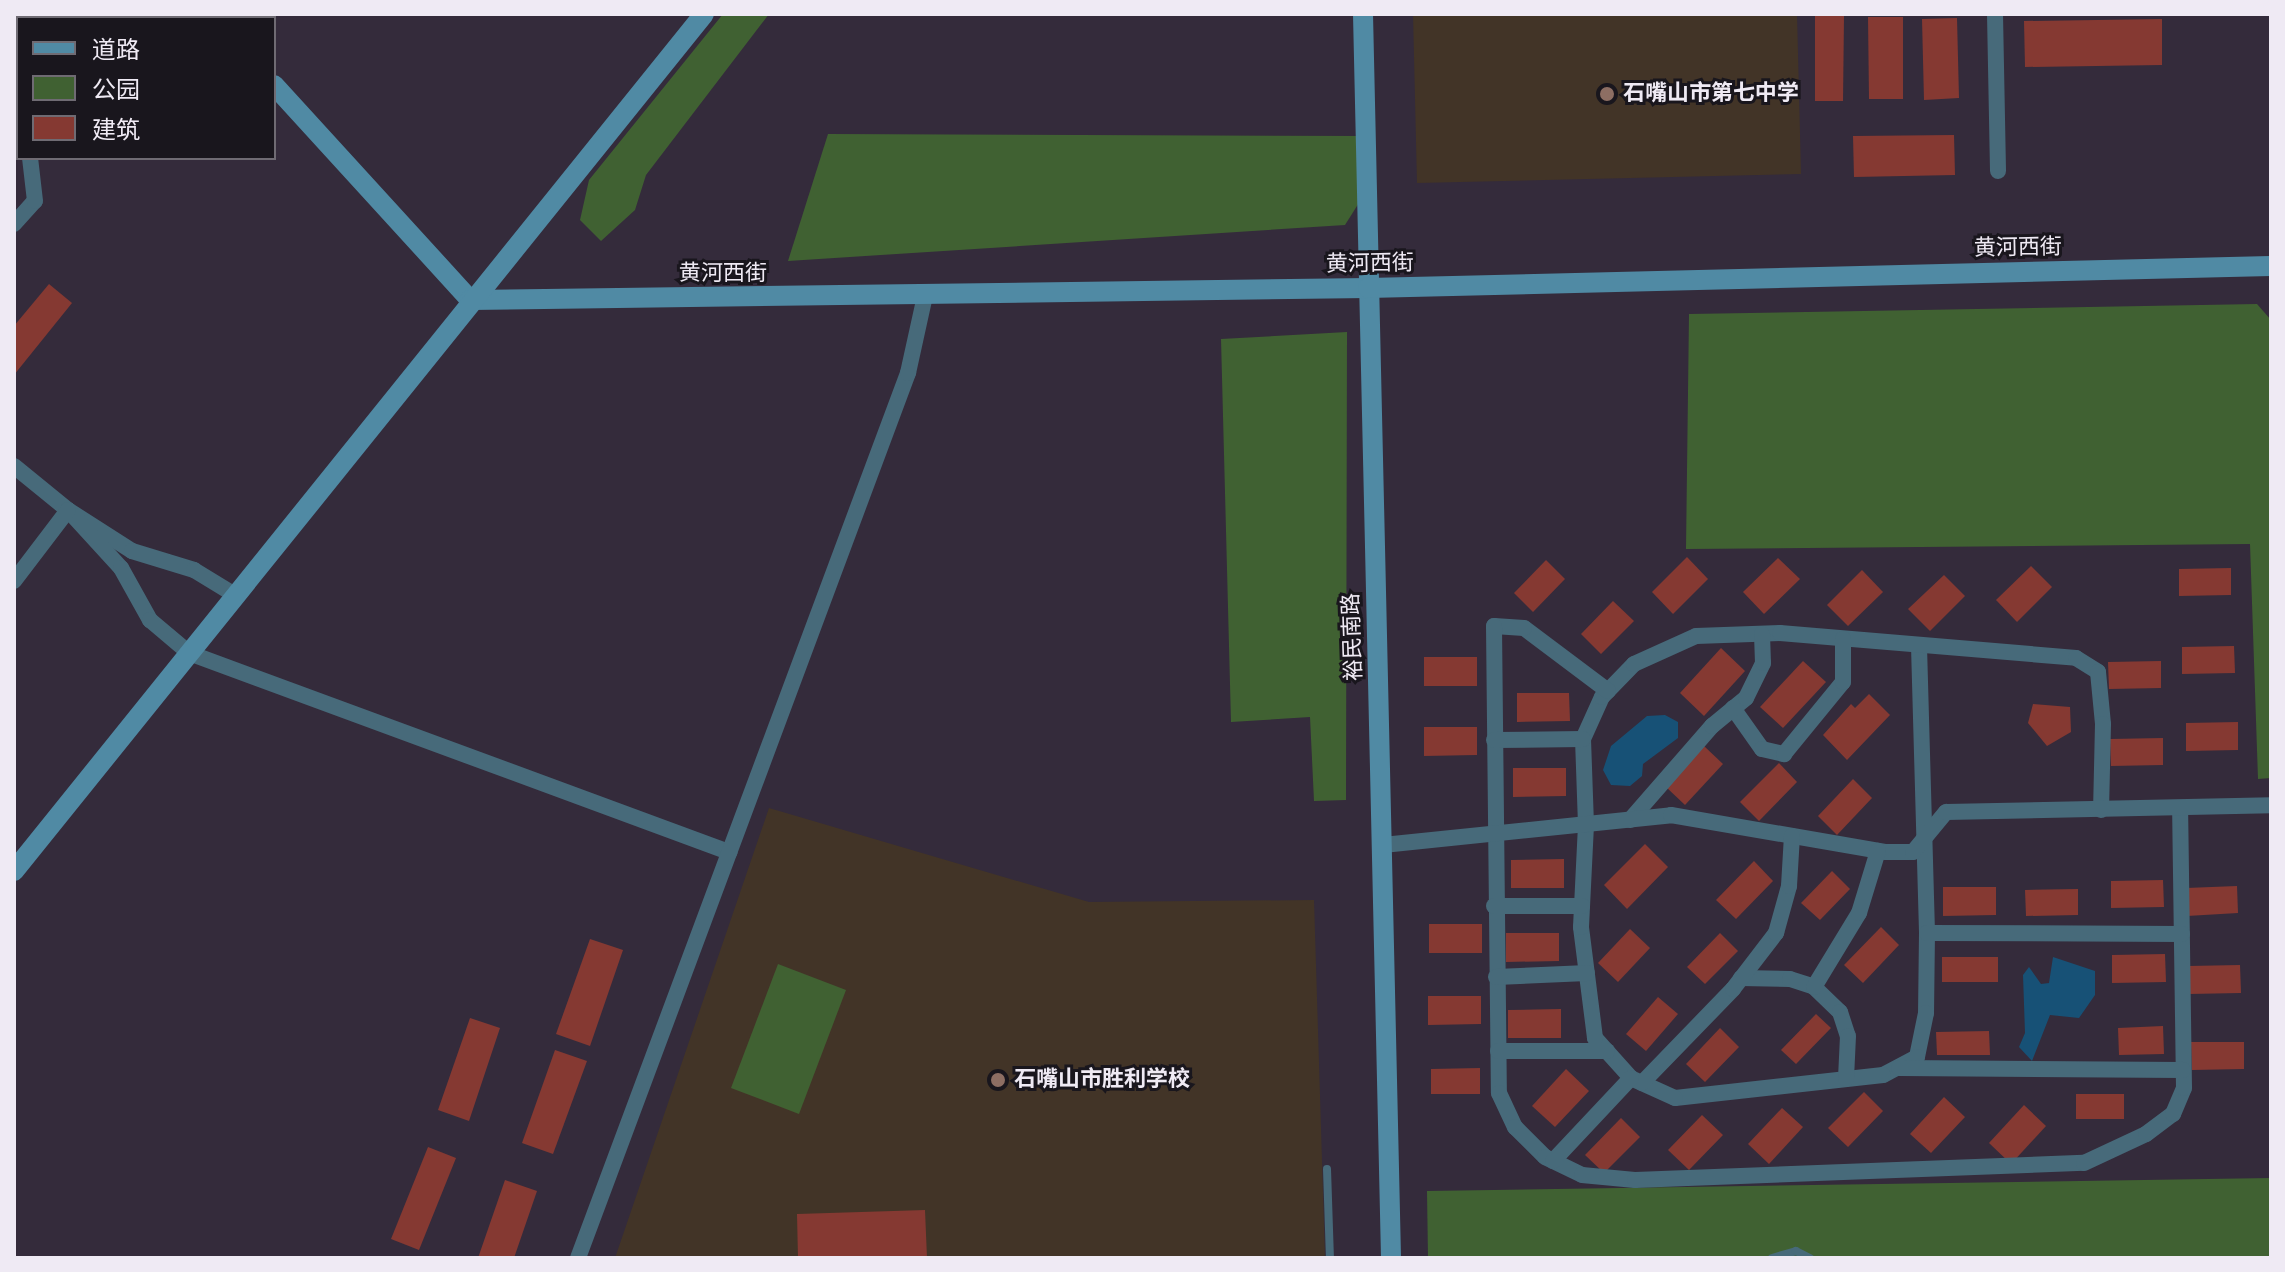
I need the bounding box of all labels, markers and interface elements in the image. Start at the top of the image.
legend [16,16,276,160]
text: 道路 [92,39,140,63]
text: 公园 [92,79,140,103]
place label: 石嘴山市第七中学 [1623,81,1799,107]
marker: 石嘴山市第七中学 [1598,85,1616,103]
text: 建筑 [92,119,140,143]
street label: 黄河西街 [1974,234,2062,262]
street label: 黄河西街 [1326,250,1414,278]
street label: 黄河西街 [679,261,767,287]
street label: 裕民南路 [1338,593,1368,681]
place label: 石嘴山市胜利学校 [1014,1067,1190,1093]
marker: 石嘴山市胜利学校 [989,1071,1007,1089]

